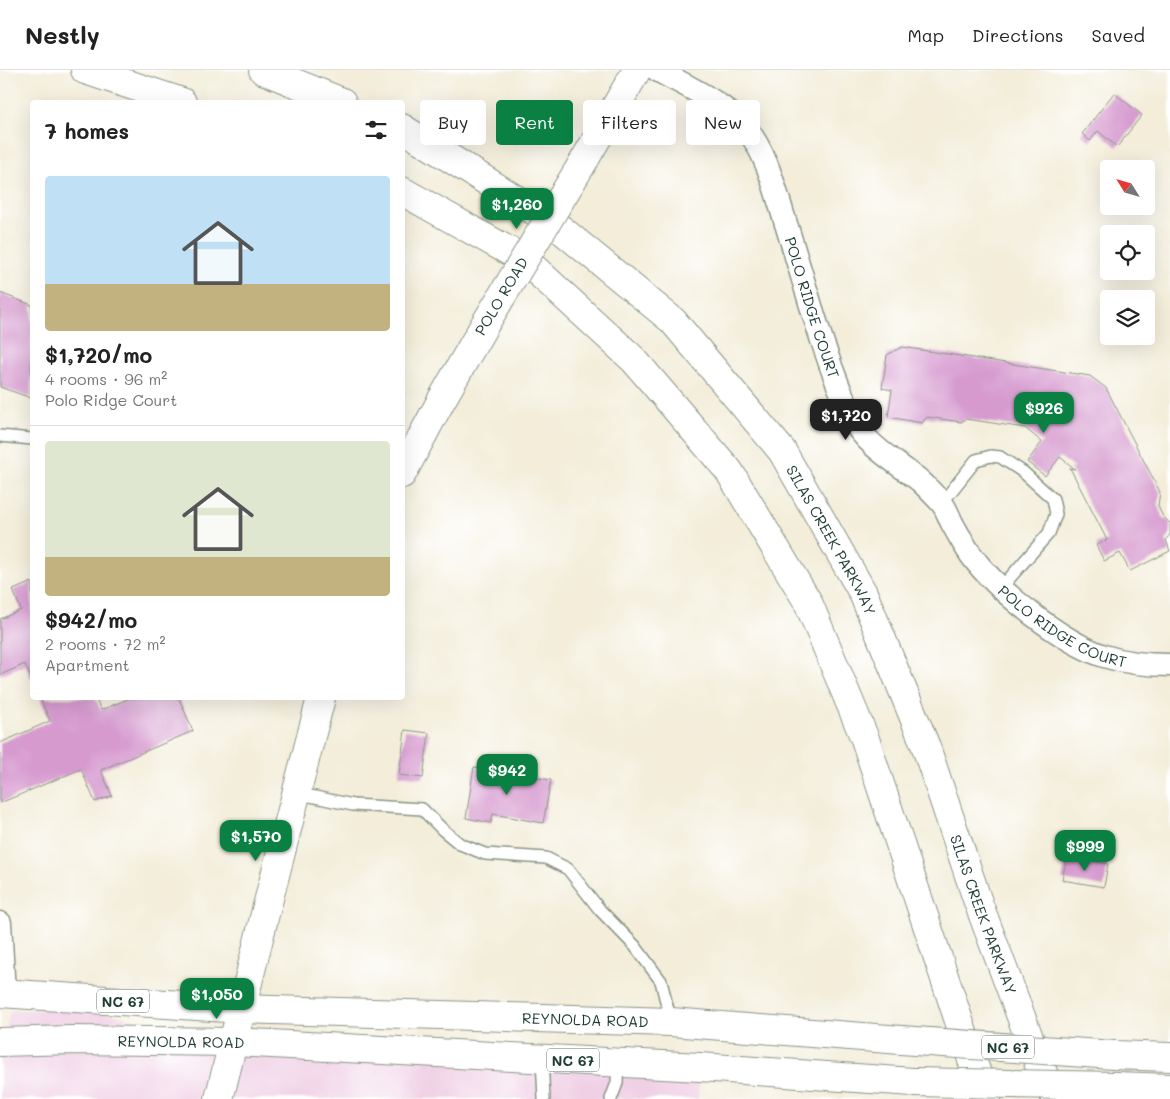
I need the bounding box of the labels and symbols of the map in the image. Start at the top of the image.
north arrow [1100,160,1155,215]
pin: $1,260 [476,188,558,230]
street label: POLO RIDGE COURT [781,234,845,381]
street label: POLO ROAD [470,253,532,339]
pin: $926 [1014,392,1074,434]
pin: $1,720 [805,398,887,441]
street label: SILAS CREEK PARKWAY [782,461,881,618]
street label: POLO RIDGE COURT [994,580,1128,671]
pin: $942 [477,754,537,796]
pin: $1,570 [215,820,297,862]
pin: $999 [1055,830,1115,872]
street label: SILAS CREEK PARKWAY [946,832,1022,997]
pin: $1,050 [176,978,258,1020]
road number: NC 67 [97,989,149,1012]
street label: REYNOLDA ROAD [522,1007,649,1031]
street label: REYNOLDA ROAD [118,1031,245,1053]
road number: NC 67 [982,1036,1034,1059]
road number: NC 67 [547,1048,599,1072]

